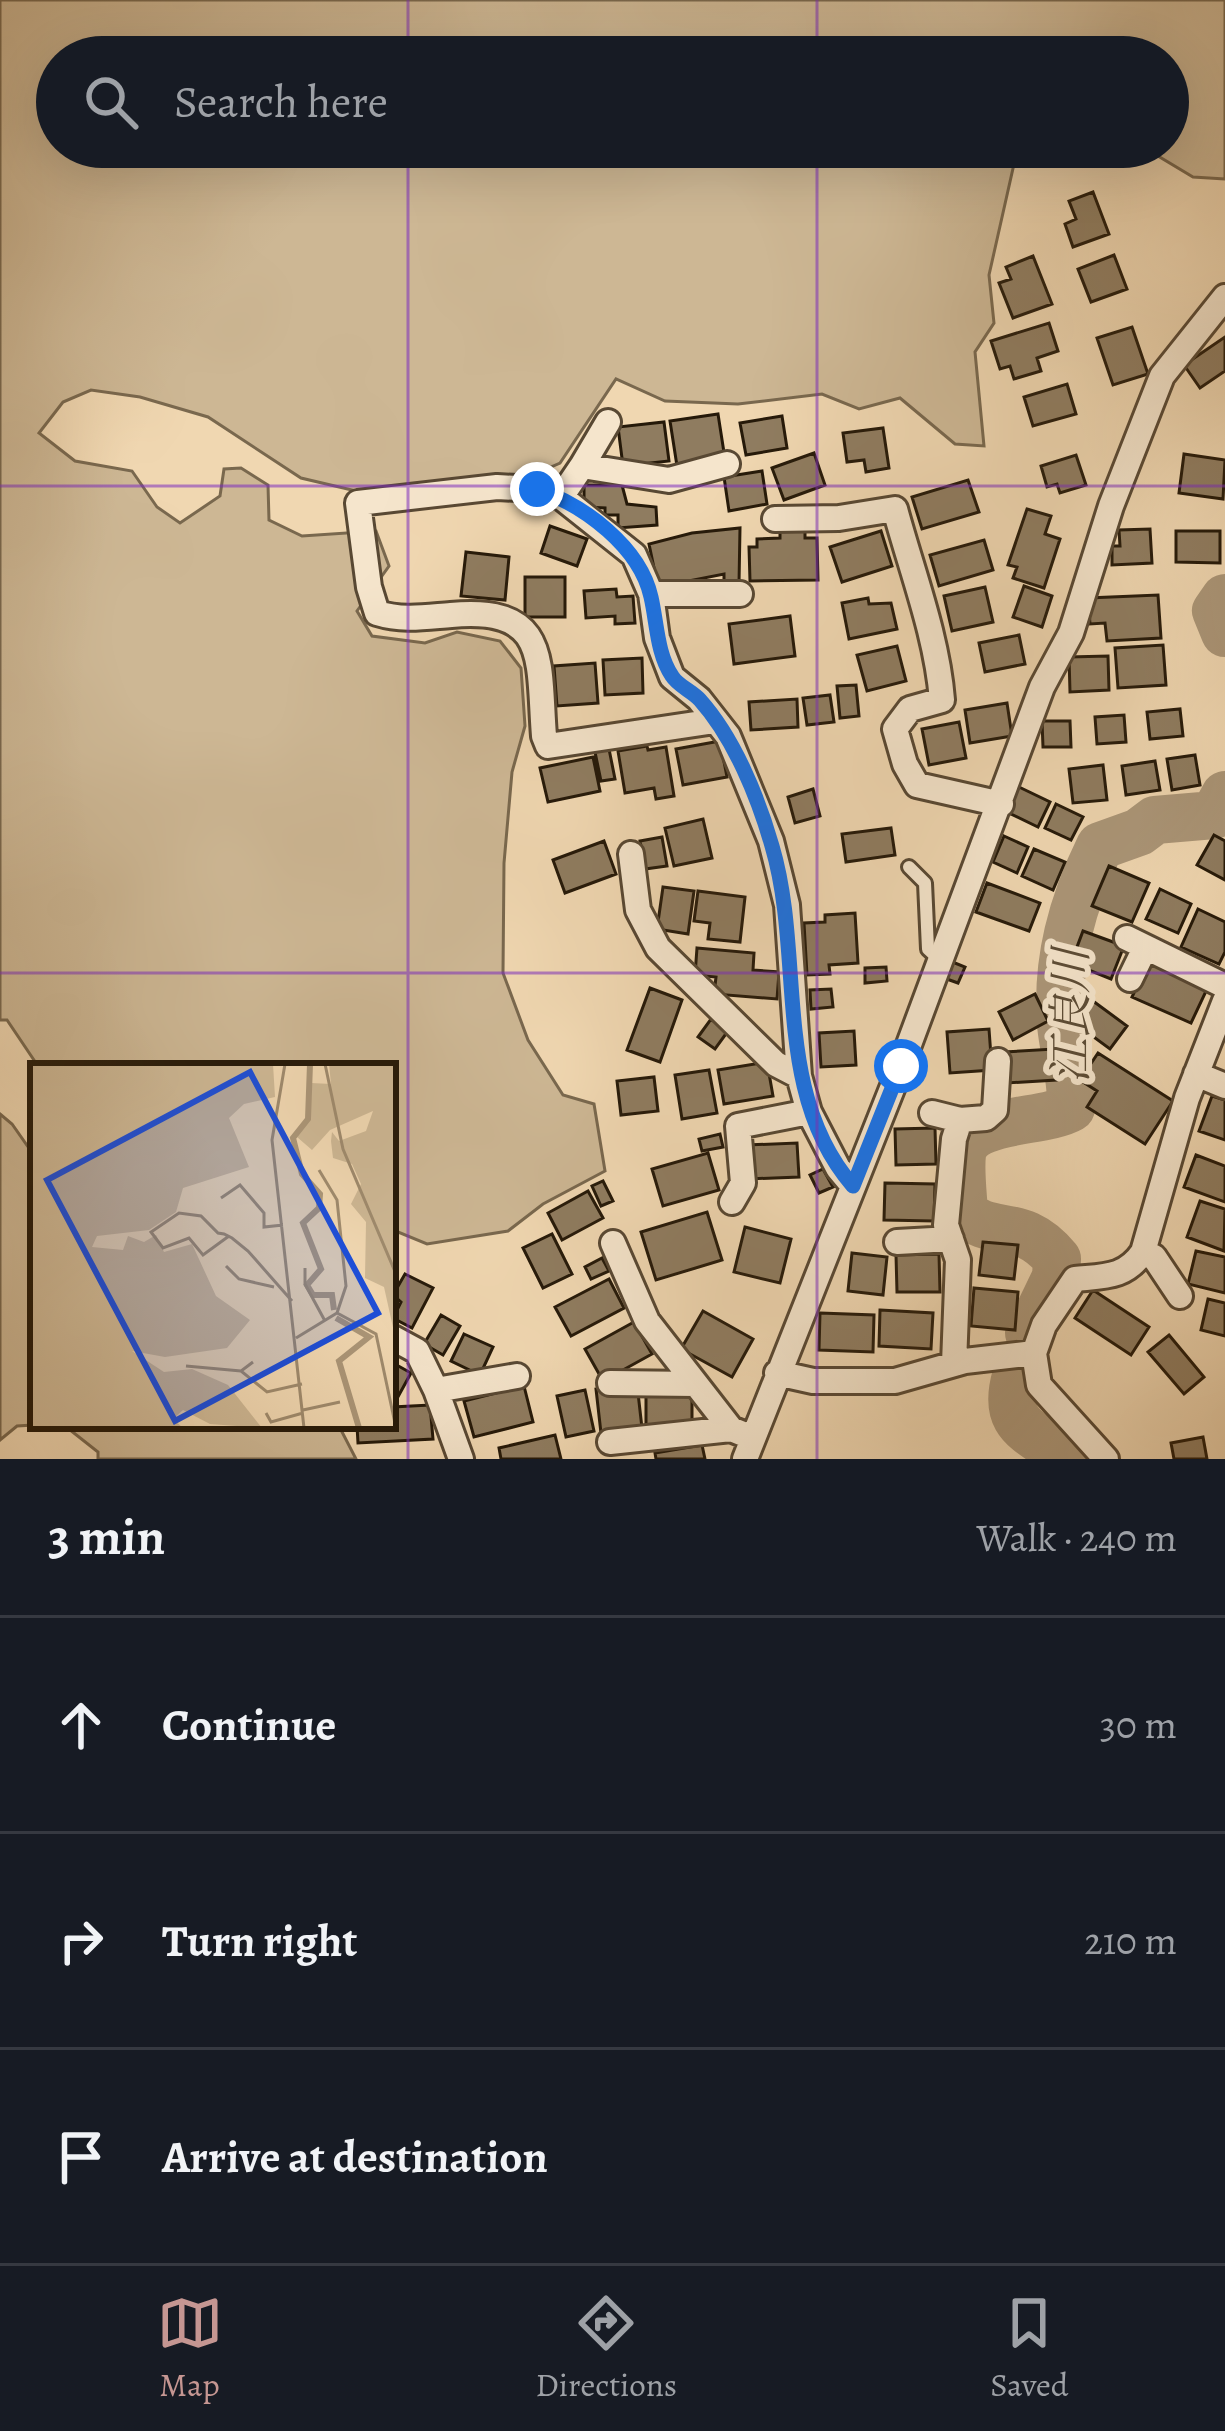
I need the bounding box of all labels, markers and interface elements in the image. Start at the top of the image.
search box [36,36,1189,168]
icon: search [78,69,144,135]
text: Search here [174,71,388,133]
route end [510,462,564,516]
water label: 江良川 [1040,944,1102,1084]
route start [874,1039,928,1093]
inset map [30,1063,396,1429]
text: 3 min [48,1502,165,1572]
text: Walk · 240 m [976,1511,1177,1564]
icon: ahead [48,1692,114,1758]
text: Continue [162,1694,336,1756]
text: 30 m [1100,1698,1177,1751]
icon: right [48,1908,114,1974]
text: Turn right [162,1910,357,1972]
text: 210 m [1084,1914,1177,1967]
icon: arrive [48,2124,114,2190]
text: Arrive at destination [162,2126,548,2188]
tab: Map [157,2290,223,2407]
tab: Directions [536,2290,677,2407]
tab: Saved [990,2290,1068,2407]

